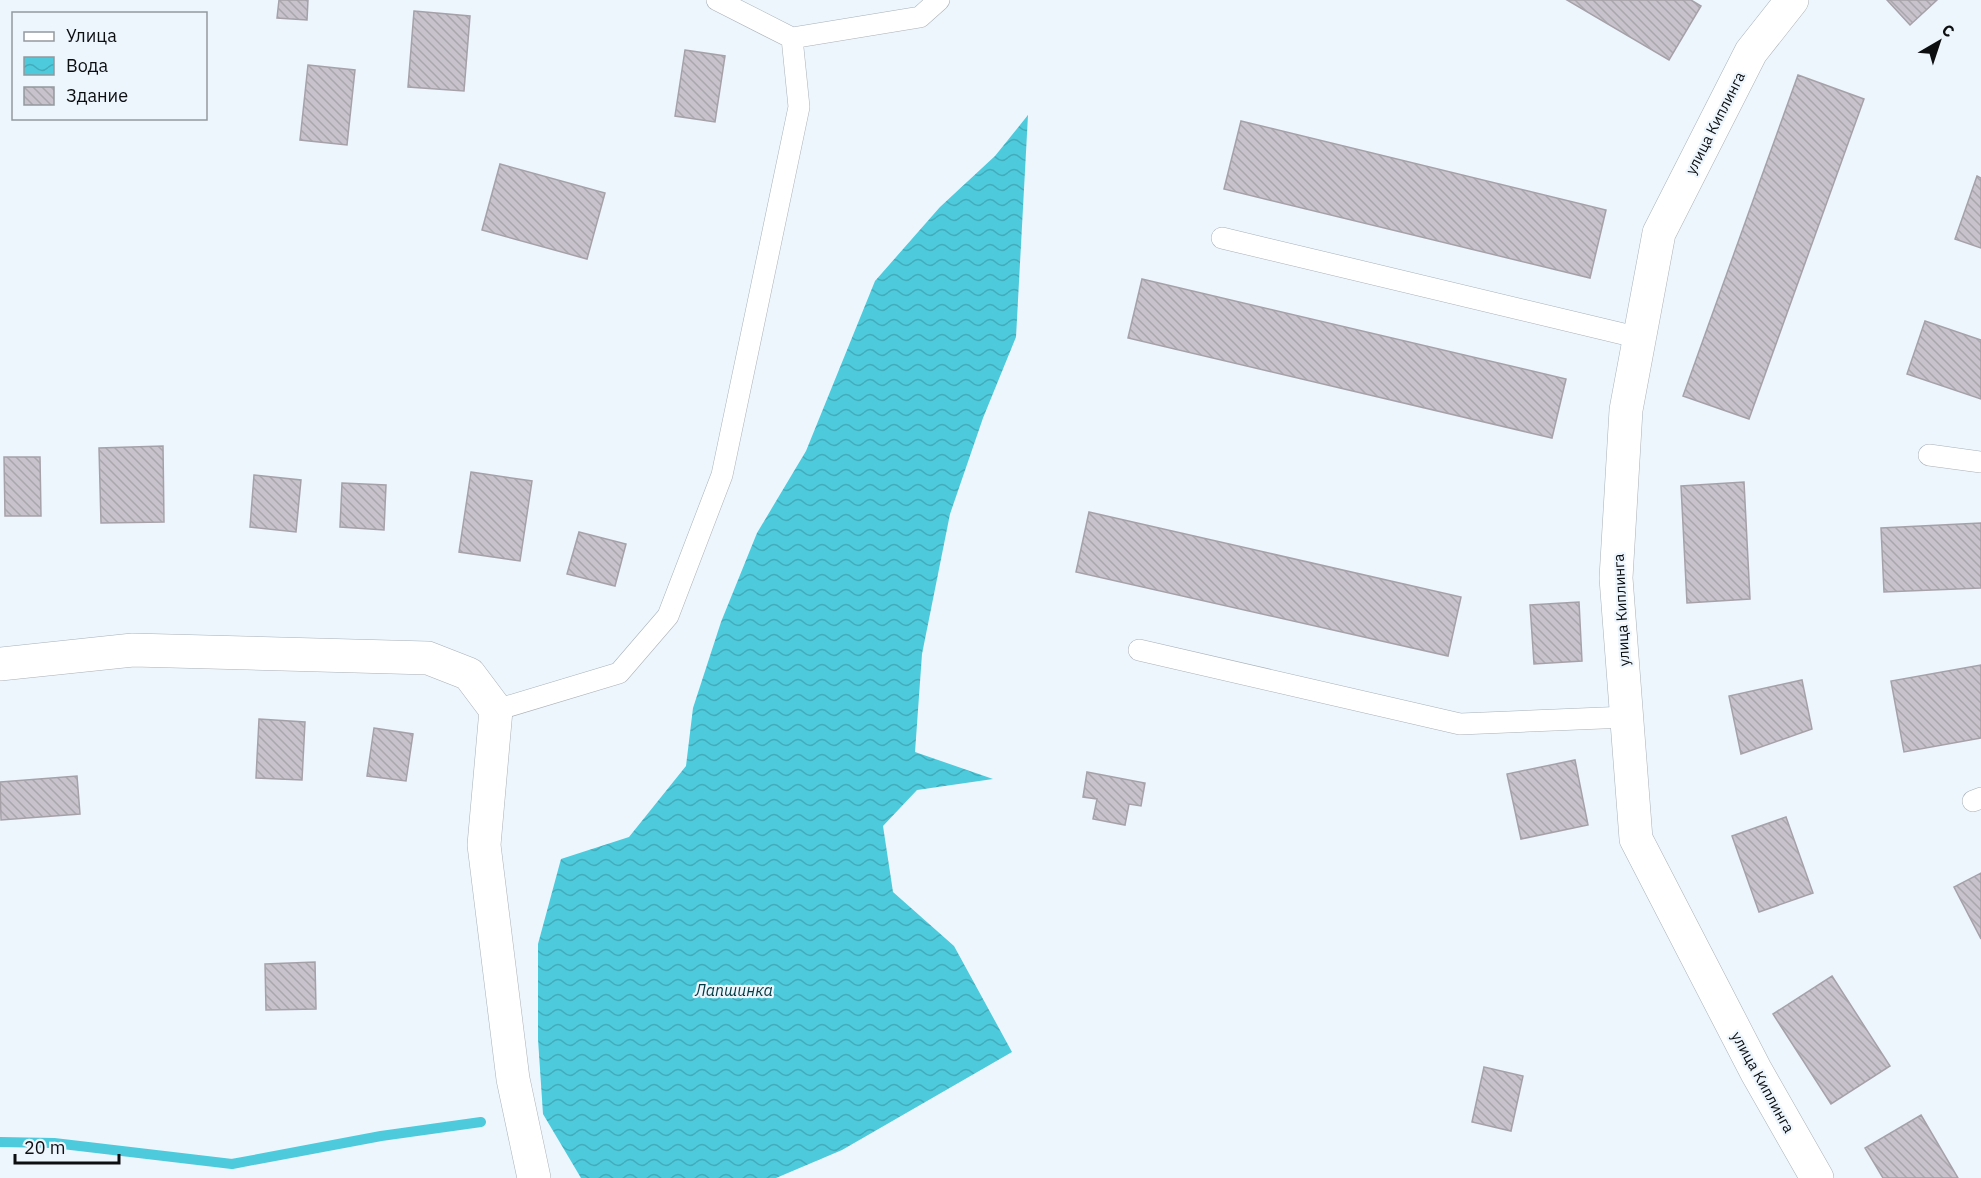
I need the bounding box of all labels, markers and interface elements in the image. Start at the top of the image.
legend [12,12,207,120]
north arrow [1909,12,1969,72]
text: С [1938,19,1959,41]
text: Улица [66,24,117,47]
text: Вода [66,54,109,77]
street label: улица Киплинга [1681,68,1749,178]
text: Здание [66,84,128,107]
street label: улица Киплинга [1609,553,1633,667]
water label: Лапшинка [694,980,773,1000]
street label: улица Киплинга [1727,1028,1799,1136]
scale bar [15,1127,118,1165]
text: 20 m [24,1136,66,1159]

